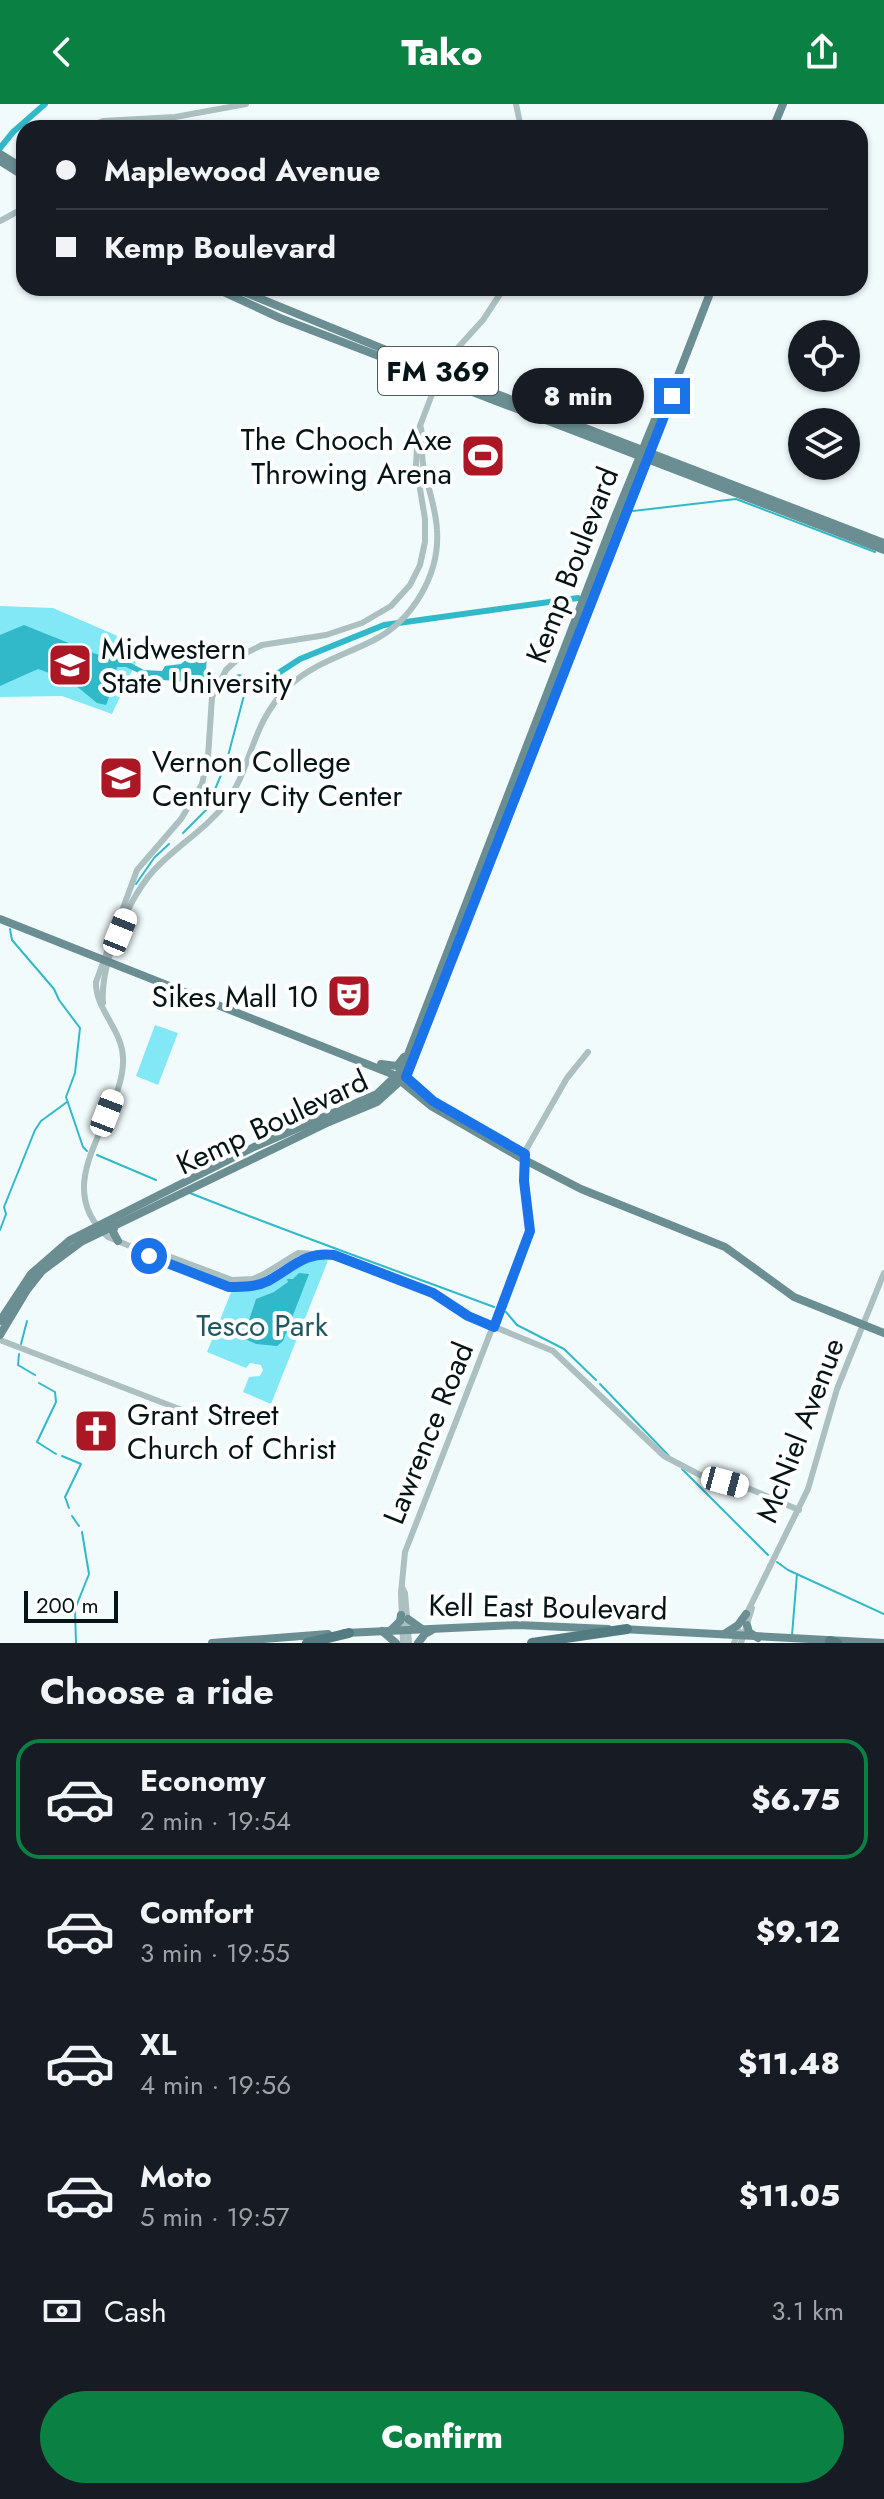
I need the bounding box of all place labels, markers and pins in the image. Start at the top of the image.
place label: The Chooch Axe Throwing Arena [241,418,452,495]
sports icon: The Chooch Axe Throwing Arena [459,432,507,480]
place label: Midwestern State University [101,627,293,704]
school or university icon: Midwestern State University [46,641,94,689]
place label: Vernon College Century City Center [152,740,403,817]
school or university icon: Vernon College Century City Center [97,754,145,802]
theatre icon: Sikes Mall 10 [325,972,373,1020]
place label: Sikes Mall 10 [151,975,318,1018]
place label: Grant Street Church of Christ [127,1393,336,1470]
church icon: Grant Street Church of Christ [72,1407,120,1455]

